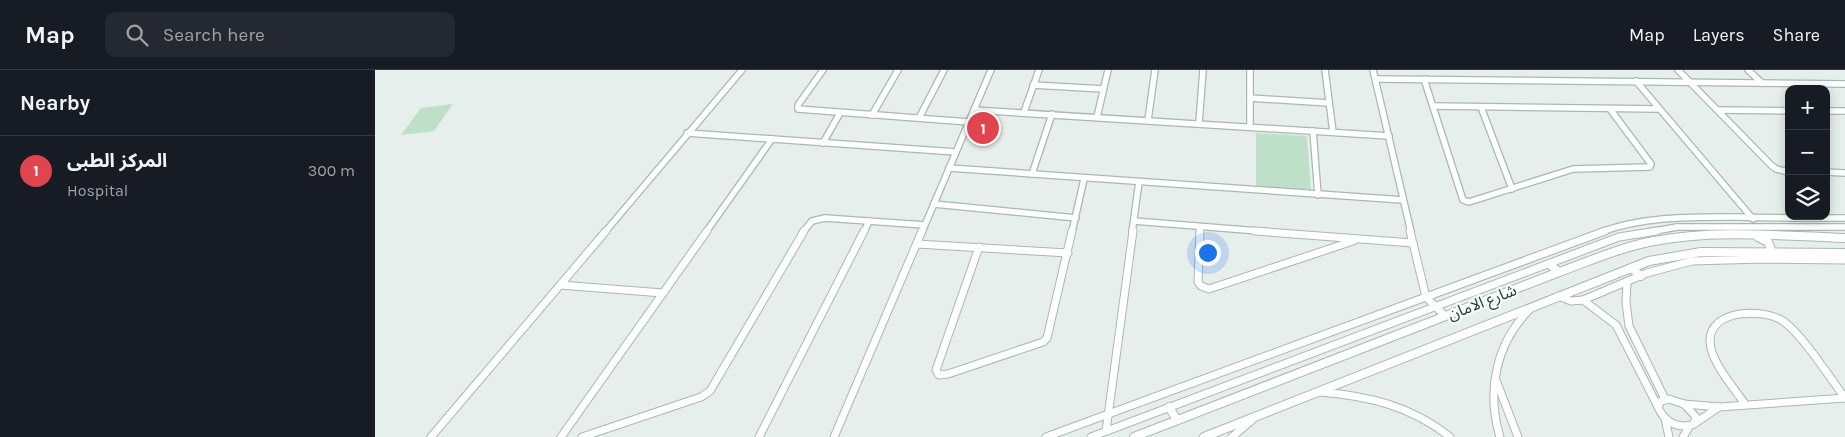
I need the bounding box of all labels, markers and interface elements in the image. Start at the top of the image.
search box [105,12,455,57]
text: Map [25,21,75,49]
icon: search [123,21,151,49]
text: Search here [163,24,265,46]
text: Map [1629,24,1665,46]
text: Layers [1693,24,1745,46]
text: Share [1773,24,1820,46]
map controls [1785,85,1830,220]
button: + [1785,85,1830,130]
text: Nearby [20,91,90,115]
pin: 1 [967,109,999,147]
button: − [1785,130,1830,175]
text: المركز الطبى [67,150,167,172]
text: 1 [33,161,39,180]
text: 300 m [308,161,355,180]
button: layers [1785,175,1830,220]
text: Hospital [67,181,128,200]
your location [1195,240,1221,266]
street label: شارع الامان [1445,280,1520,327]

